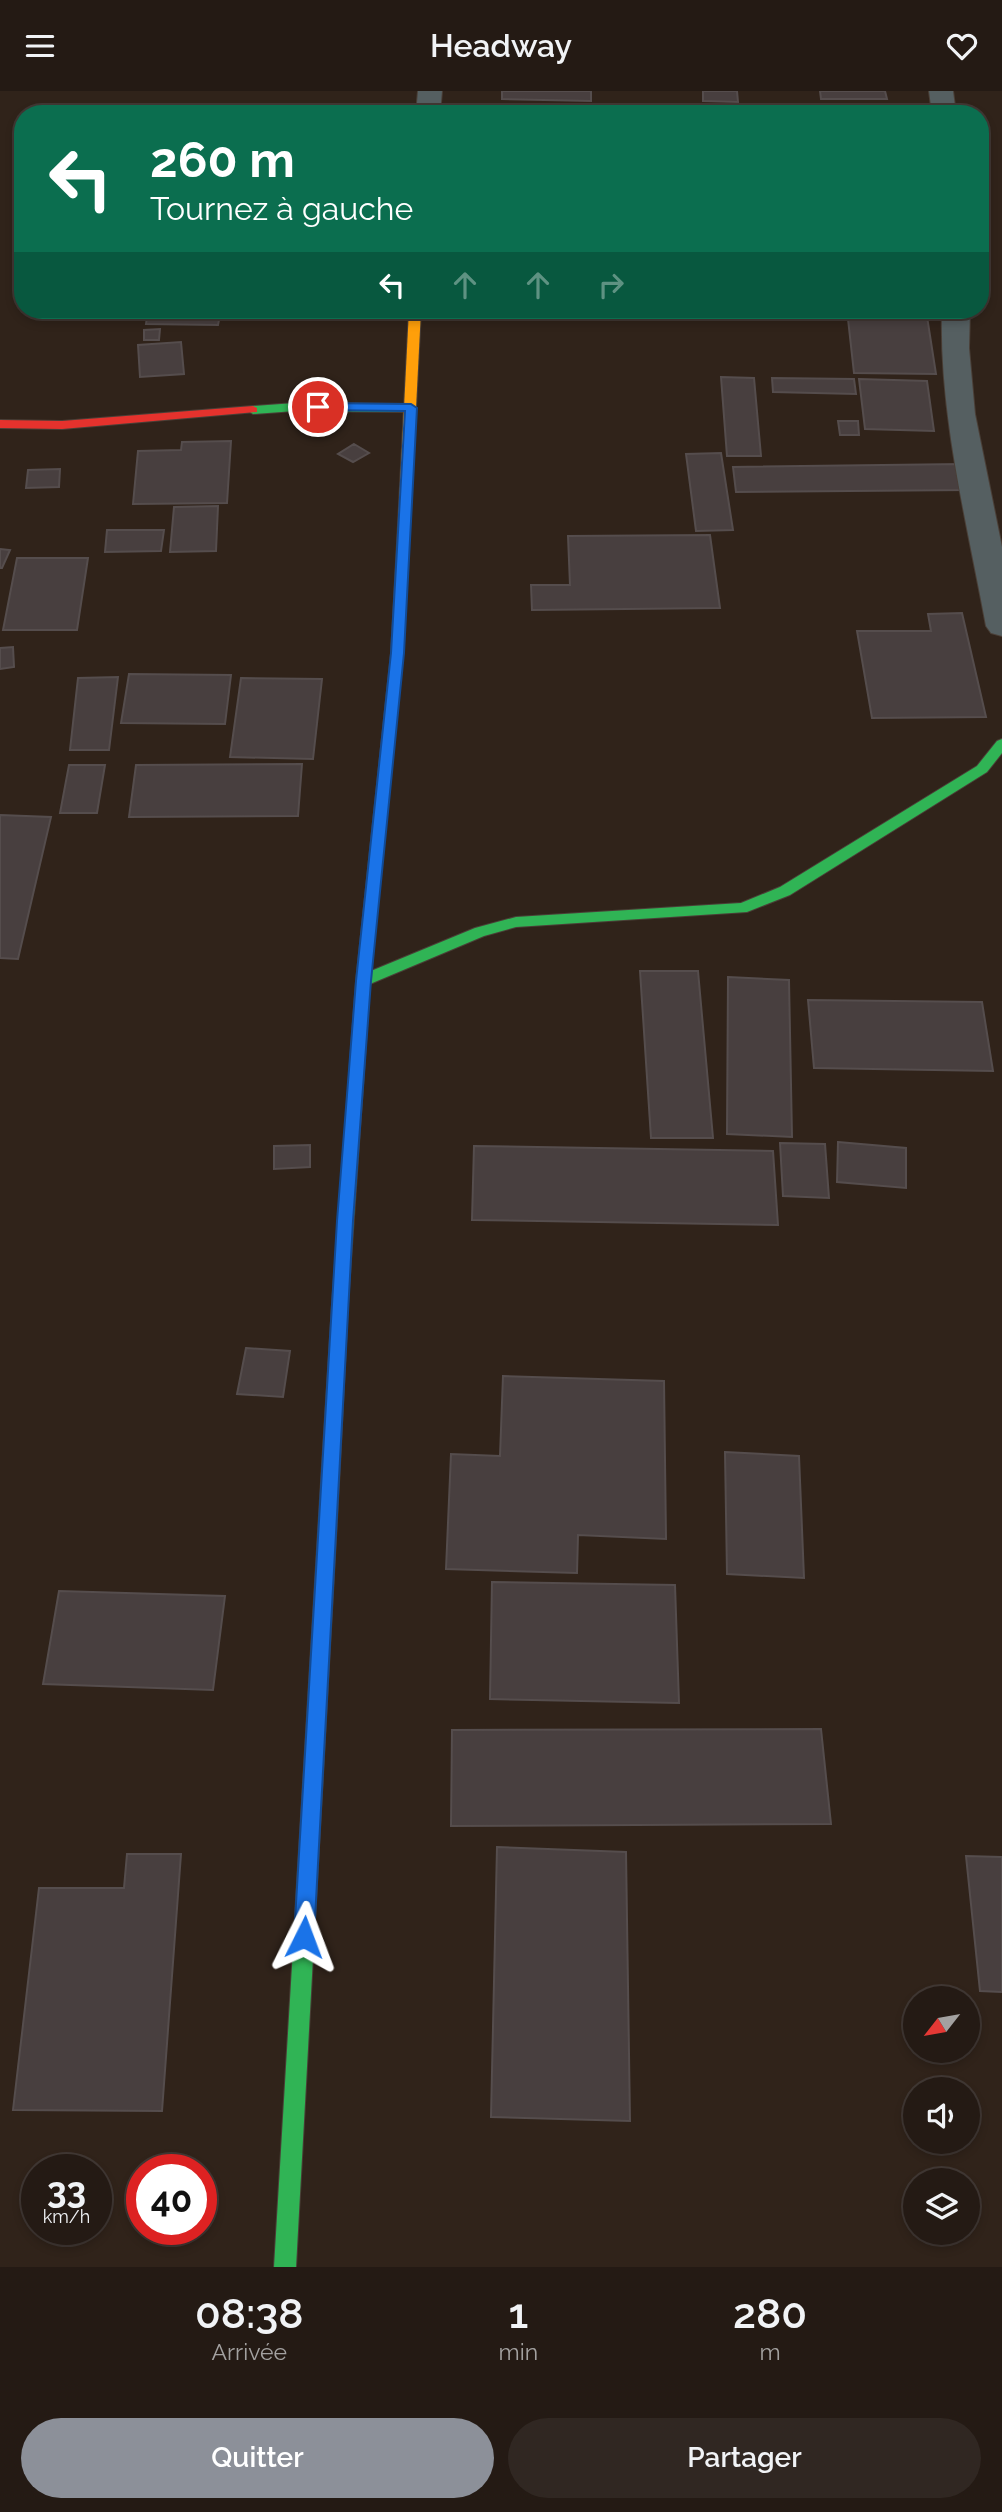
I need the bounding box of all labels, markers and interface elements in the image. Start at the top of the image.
icon: menu [21,27,59,65]
text: Headway [430,27,572,64]
icon: heart [943,27,981,65]
text: 260 m [150,131,295,188]
icon: left [35,133,126,224]
text: Tournez à gauche [150,190,413,227]
icon: left [373,266,411,304]
icon: ahead [446,266,484,304]
icon: ahead [519,266,557,304]
icon: right [592,266,630,304]
pin [288,377,348,437]
icon: arrive [299,388,337,426]
position arrow [267,1900,341,1974]
north arrow [903,1986,980,2063]
map controls [903,1986,980,2245]
button: sound [903,2077,980,2154]
speed limit sign: 40 [126,2154,217,2245]
button: layers [903,2168,980,2245]
text: 33 [47,2170,86,2211]
text: km/h [43,2206,90,2227]
text: 08:38 [195,2289,304,2338]
text: 1 [508,2289,528,2338]
text: 280 [733,2289,807,2338]
text: Arrivée [211,2338,287,2365]
text: min [499,2338,538,2365]
text: m [759,2338,781,2365]
button: Quitter [21,2418,494,2498]
button: Partager [508,2418,981,2498]

